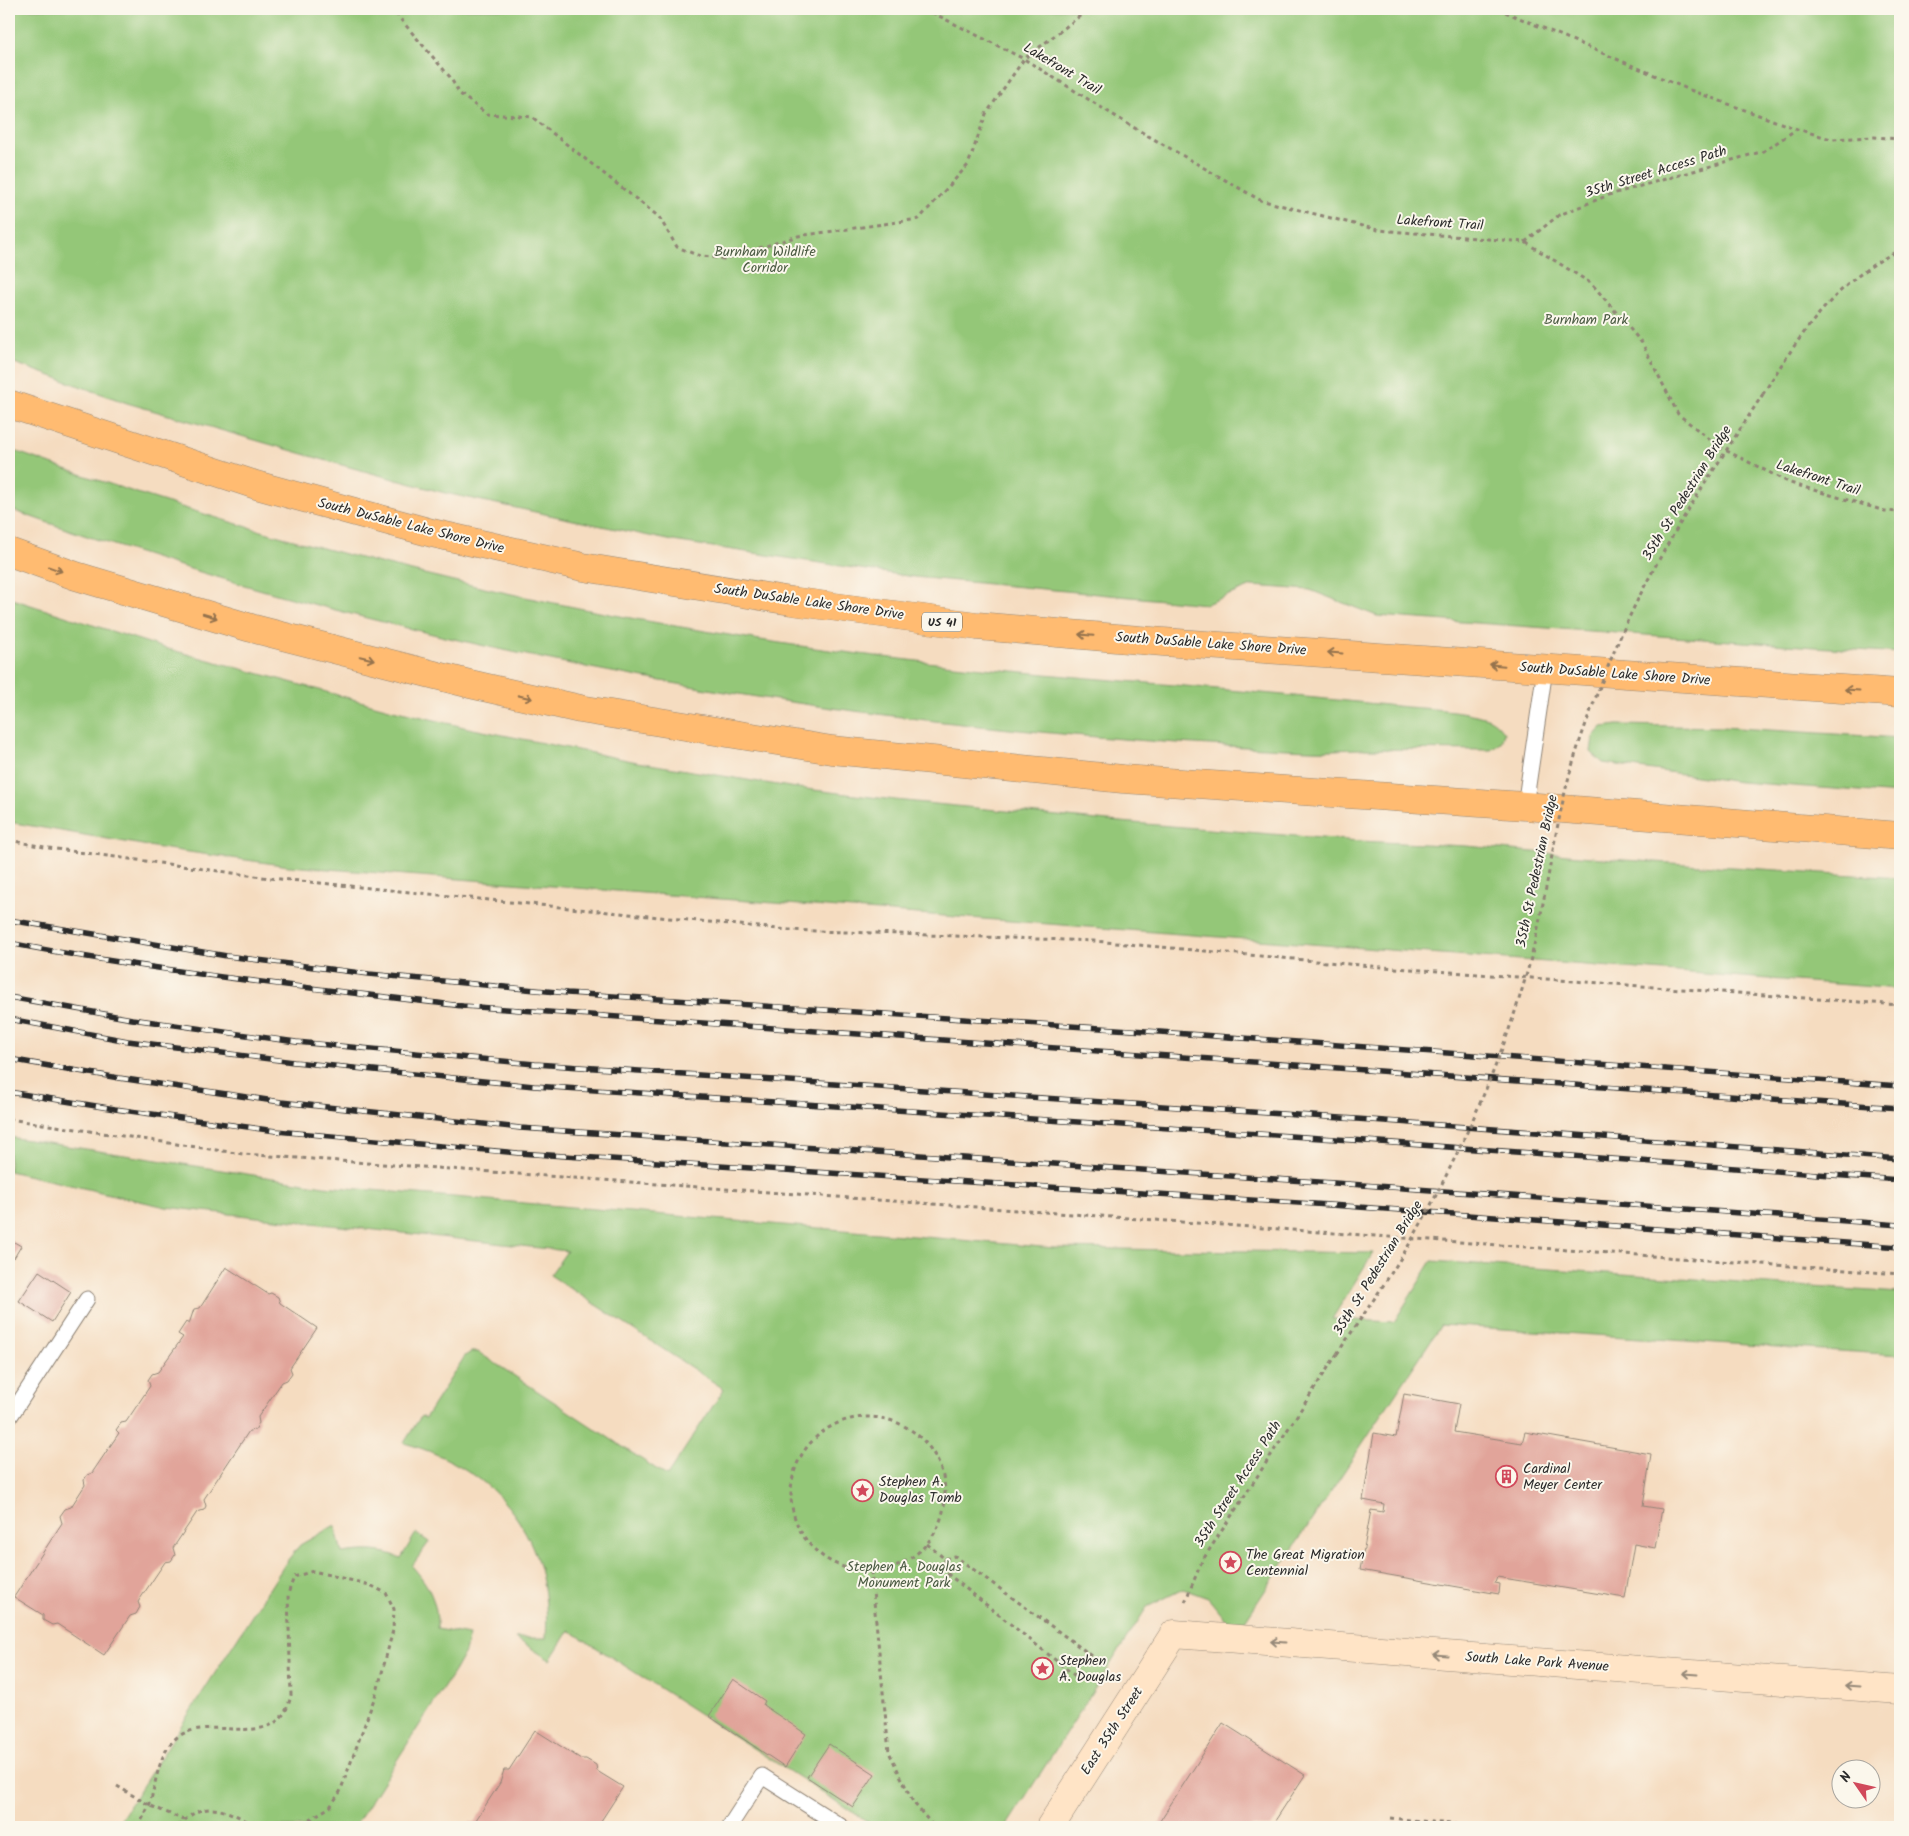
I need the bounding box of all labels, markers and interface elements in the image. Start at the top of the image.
street label: Lakefront Trail [1019,37,1106,101]
street label: 35th Street Access Path [1582,140,1730,204]
street label: Lakefront Trail [1396,209,1485,237]
park label: Burnham Wildlife Corridor [714,241,816,279]
park label: Burnham Park [1544,309,1628,331]
street label: 35th St Pedestrian Bridge [1636,421,1738,565]
street label: Lakefront Trail [1773,454,1863,502]
street label: South DuSable Lake Shore Drive [316,492,507,560]
one-way arrow [46,564,62,574]
street label: South DuSable Lake Shore Drive [713,578,906,626]
one-way arrow [202,612,218,622]
road number: US 41 [922,612,962,632]
street label: South DuSable Lake Shore Drive [1115,626,1308,662]
one-way arrow [1078,631,1094,640]
one-way arrow [1328,649,1344,658]
one-way arrow [359,654,375,663]
street label: South DuSable Lake Shore Drive [1519,656,1712,692]
one-way arrow [1490,661,1506,670]
one-way arrow [1844,685,1860,695]
one-way arrow [516,693,532,702]
street label: 35th St Pedestrian Bridge [1510,792,1564,949]
street label: 35th St Pedestrian Bridge [1327,1196,1429,1340]
street label: 35th Street Access Path [1189,1416,1287,1552]
place label: Cardinal Meyer Center [1523,1458,1603,1496]
building icon: Cardinal Meyer Center [1495,1465,1519,1489]
place label: Stephen A. Douglas Tomb [879,1471,962,1509]
place icon: Stephen A. Douglas Tomb [851,1478,875,1502]
place label: The Great Migration Centennial [1246,1544,1365,1582]
place icon: The Great Migration Centennial [1218,1551,1242,1575]
park label: Stephen A. Douglas Monument Park [847,1556,961,1594]
one-way arrow [1271,1638,1287,1647]
street label: South Lake Park Avenue [1464,1646,1610,1678]
place label: Stephen A. Douglas [1059,1650,1121,1688]
one-way arrow [1433,1650,1449,1659]
place icon: Stephen A. Douglas [1031,1657,1055,1681]
one-way arrow [1682,1669,1698,1678]
one-way arrow [1844,1681,1860,1691]
street label: East 35th Street [1075,1682,1149,1779]
north arrow [1832,1758,1882,1808]
text: N [1834,1767,1858,1787]

